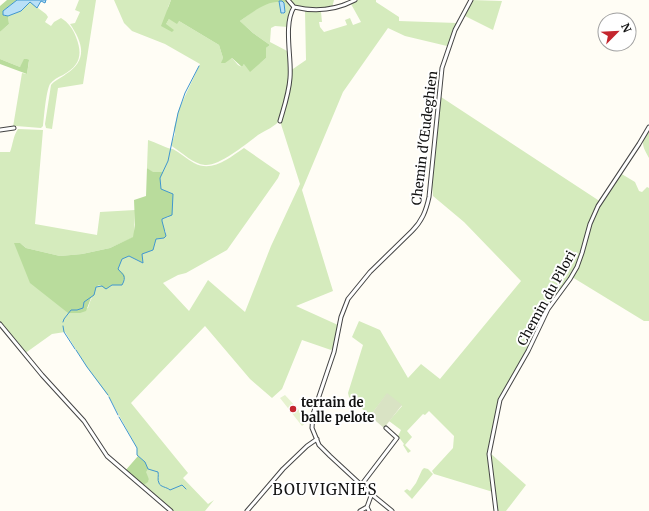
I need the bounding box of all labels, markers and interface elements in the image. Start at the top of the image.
north arrow [597,12,637,52]
text: N [618,21,634,35]
street label: Chemin d'Œudeghien [408,70,441,206]
street label: Chemin du Pilori [513,248,580,349]
place label: terrain de balle pelote [301,394,374,426]
marker: terrain de balle pelote [288,404,298,414]
district label: BOUVIGNIES [272,480,378,499]

